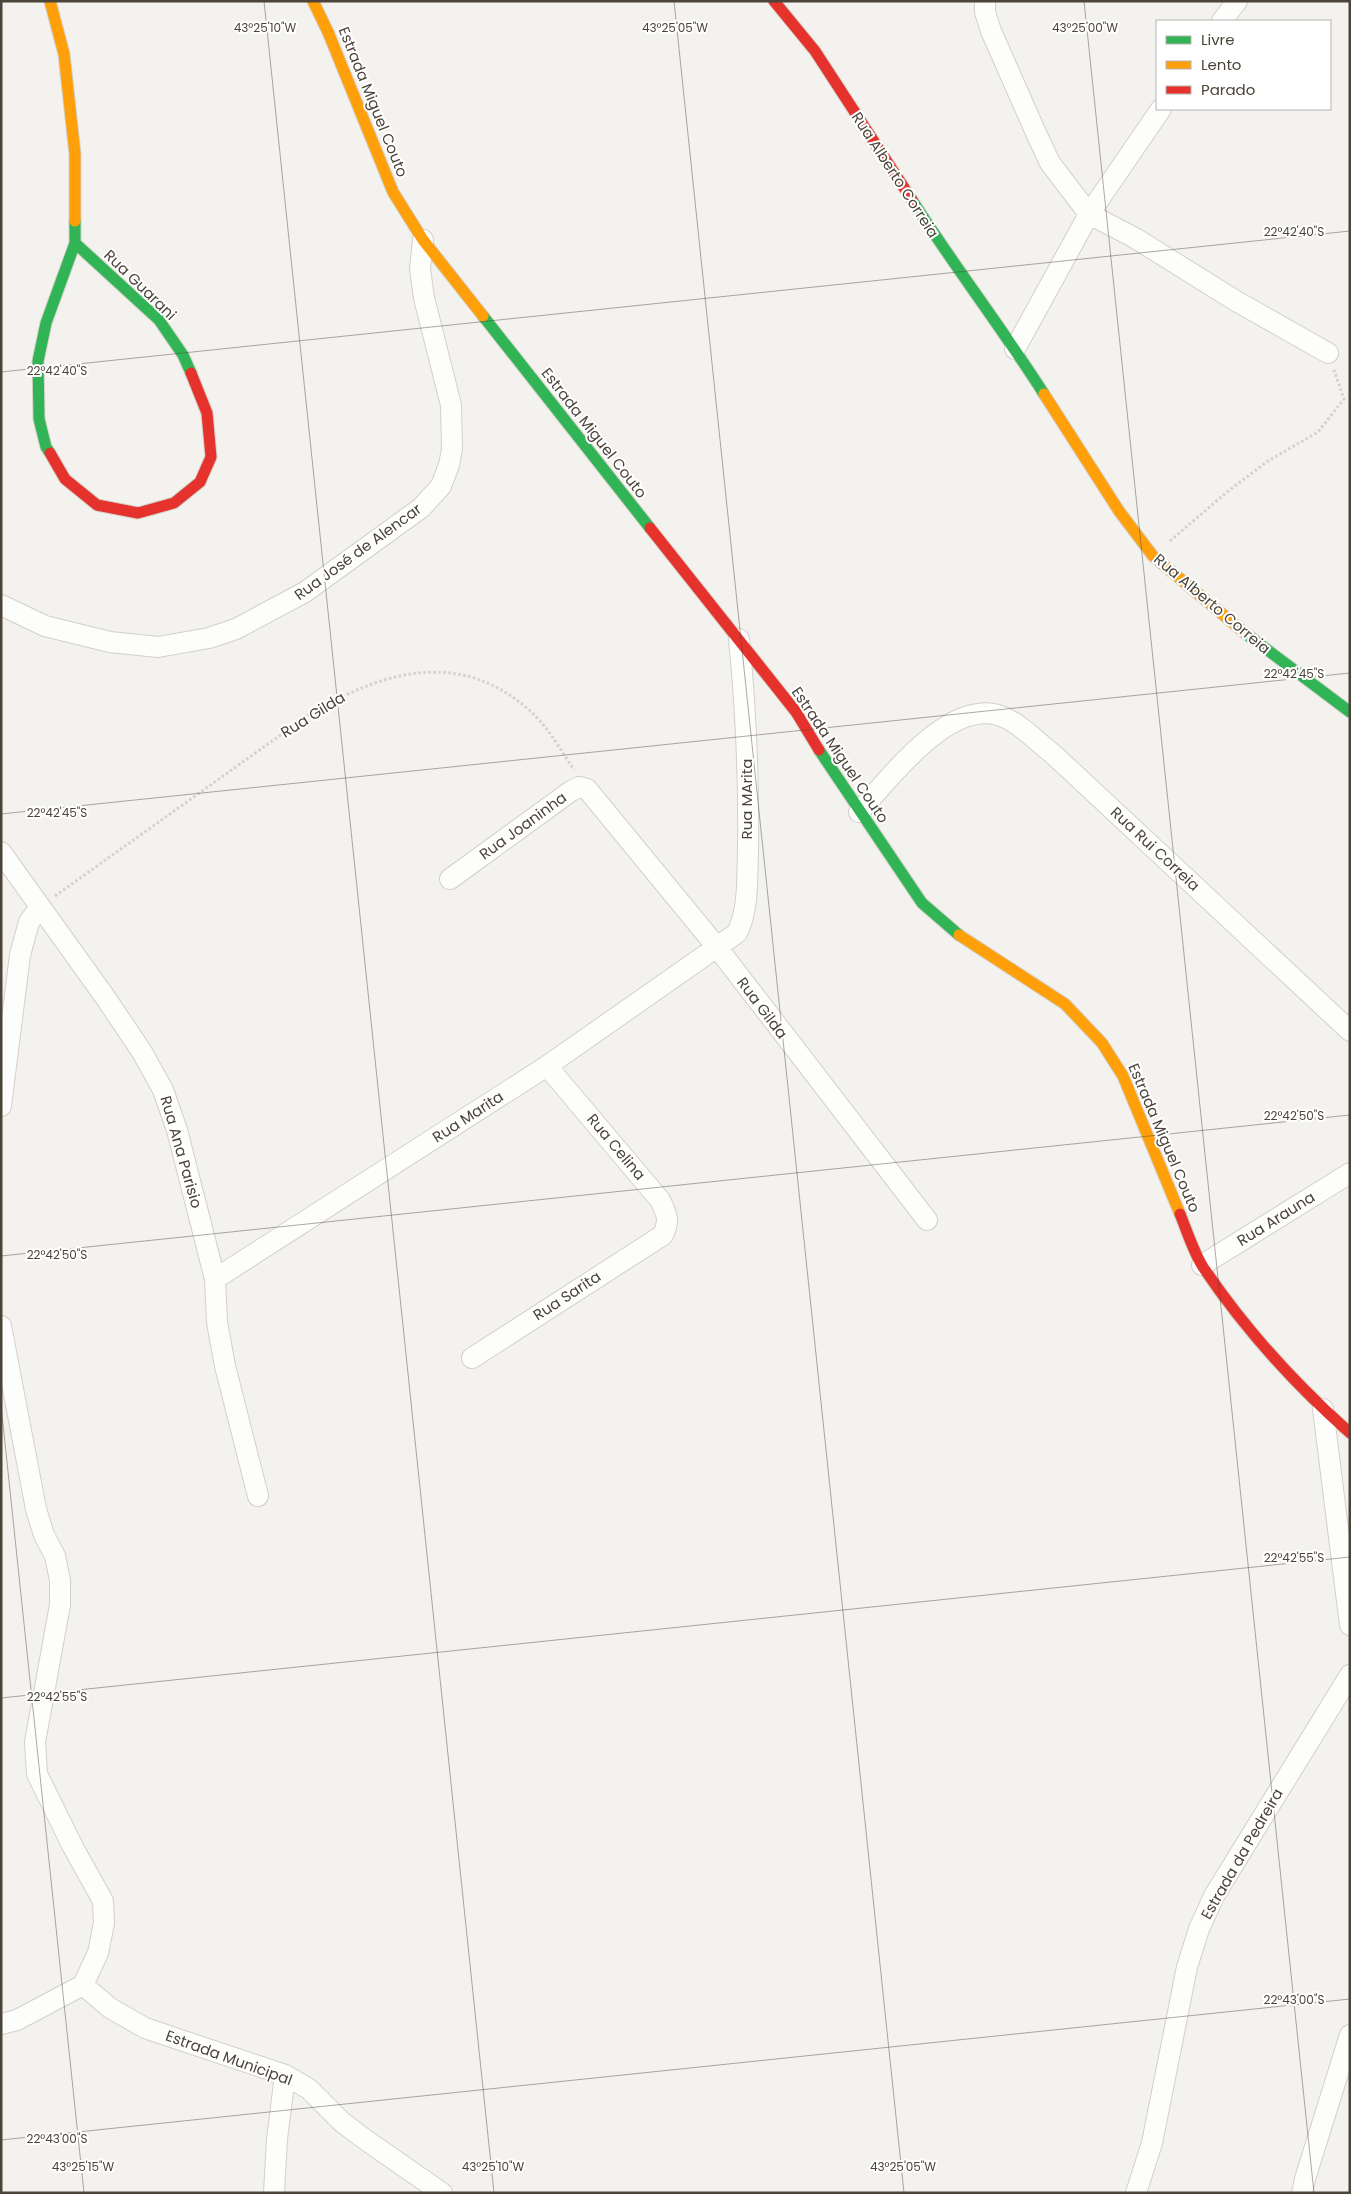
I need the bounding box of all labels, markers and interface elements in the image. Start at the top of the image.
text: 43°25'10"W [234,19,297,36]
text: 43°25'05"W [642,19,708,36]
text: 43°25'00"W [1052,19,1118,36]
legend [1156,20,1331,110]
street label: Estrada Miguel Couto [334,24,413,180]
text: Livre [1201,29,1234,50]
text: Lento [1201,54,1241,75]
text: Parado [1201,79,1255,100]
street label: Rua Alberto Correia [847,108,944,242]
text: 22°42'40"S [1264,223,1324,240]
street label: Rua Guarani [99,245,181,325]
text: 22°42'40"S [27,362,87,379]
street label: Estrada Miguel Couto [537,363,652,502]
street label: Rua José de Alencar [290,498,426,605]
street label: Rua Alberto Correia [1150,549,1275,659]
text: 22°42'45"S [1264,665,1324,682]
street label: Estrada Miguel Couto [787,682,894,827]
street label: Rua Gilda [277,687,349,743]
street label: Rua MArita [736,759,757,839]
street label: Rua Joaninha [475,787,571,864]
street label: Rua Rui Correia [1106,802,1204,895]
text: 22°42'45"S [27,804,87,821]
street label: Rua Gilda [732,973,793,1043]
street label: Estrada Miguel Couto [1123,1060,1205,1216]
street label: Rua Marita [428,1086,507,1147]
street label: Rua Ana Parisio [155,1093,208,1210]
text: 22°42'50"S [1264,1107,1324,1124]
street label: Rua Celina [582,1109,650,1184]
street label: Rua Arauna [1233,1186,1319,1251]
text: 22°42'50"S [27,1246,87,1263]
street label: Rua Sarita [529,1266,605,1325]
text: 22°42'55"S [1264,1549,1324,1566]
text: 22°42'55"S [27,1688,87,1705]
street label: Estrada da Pedreira [1196,1785,1288,1923]
text: 22°43'00"S [1264,1991,1324,2008]
street label: Estrada Municipal [163,2025,296,2090]
text: 22°43'00"S [27,2130,87,2147]
text: 43°25'15"W [52,2158,115,2175]
text: 43°25'10"W [462,2158,525,2175]
text: 43°25'05"W [870,2158,936,2175]

